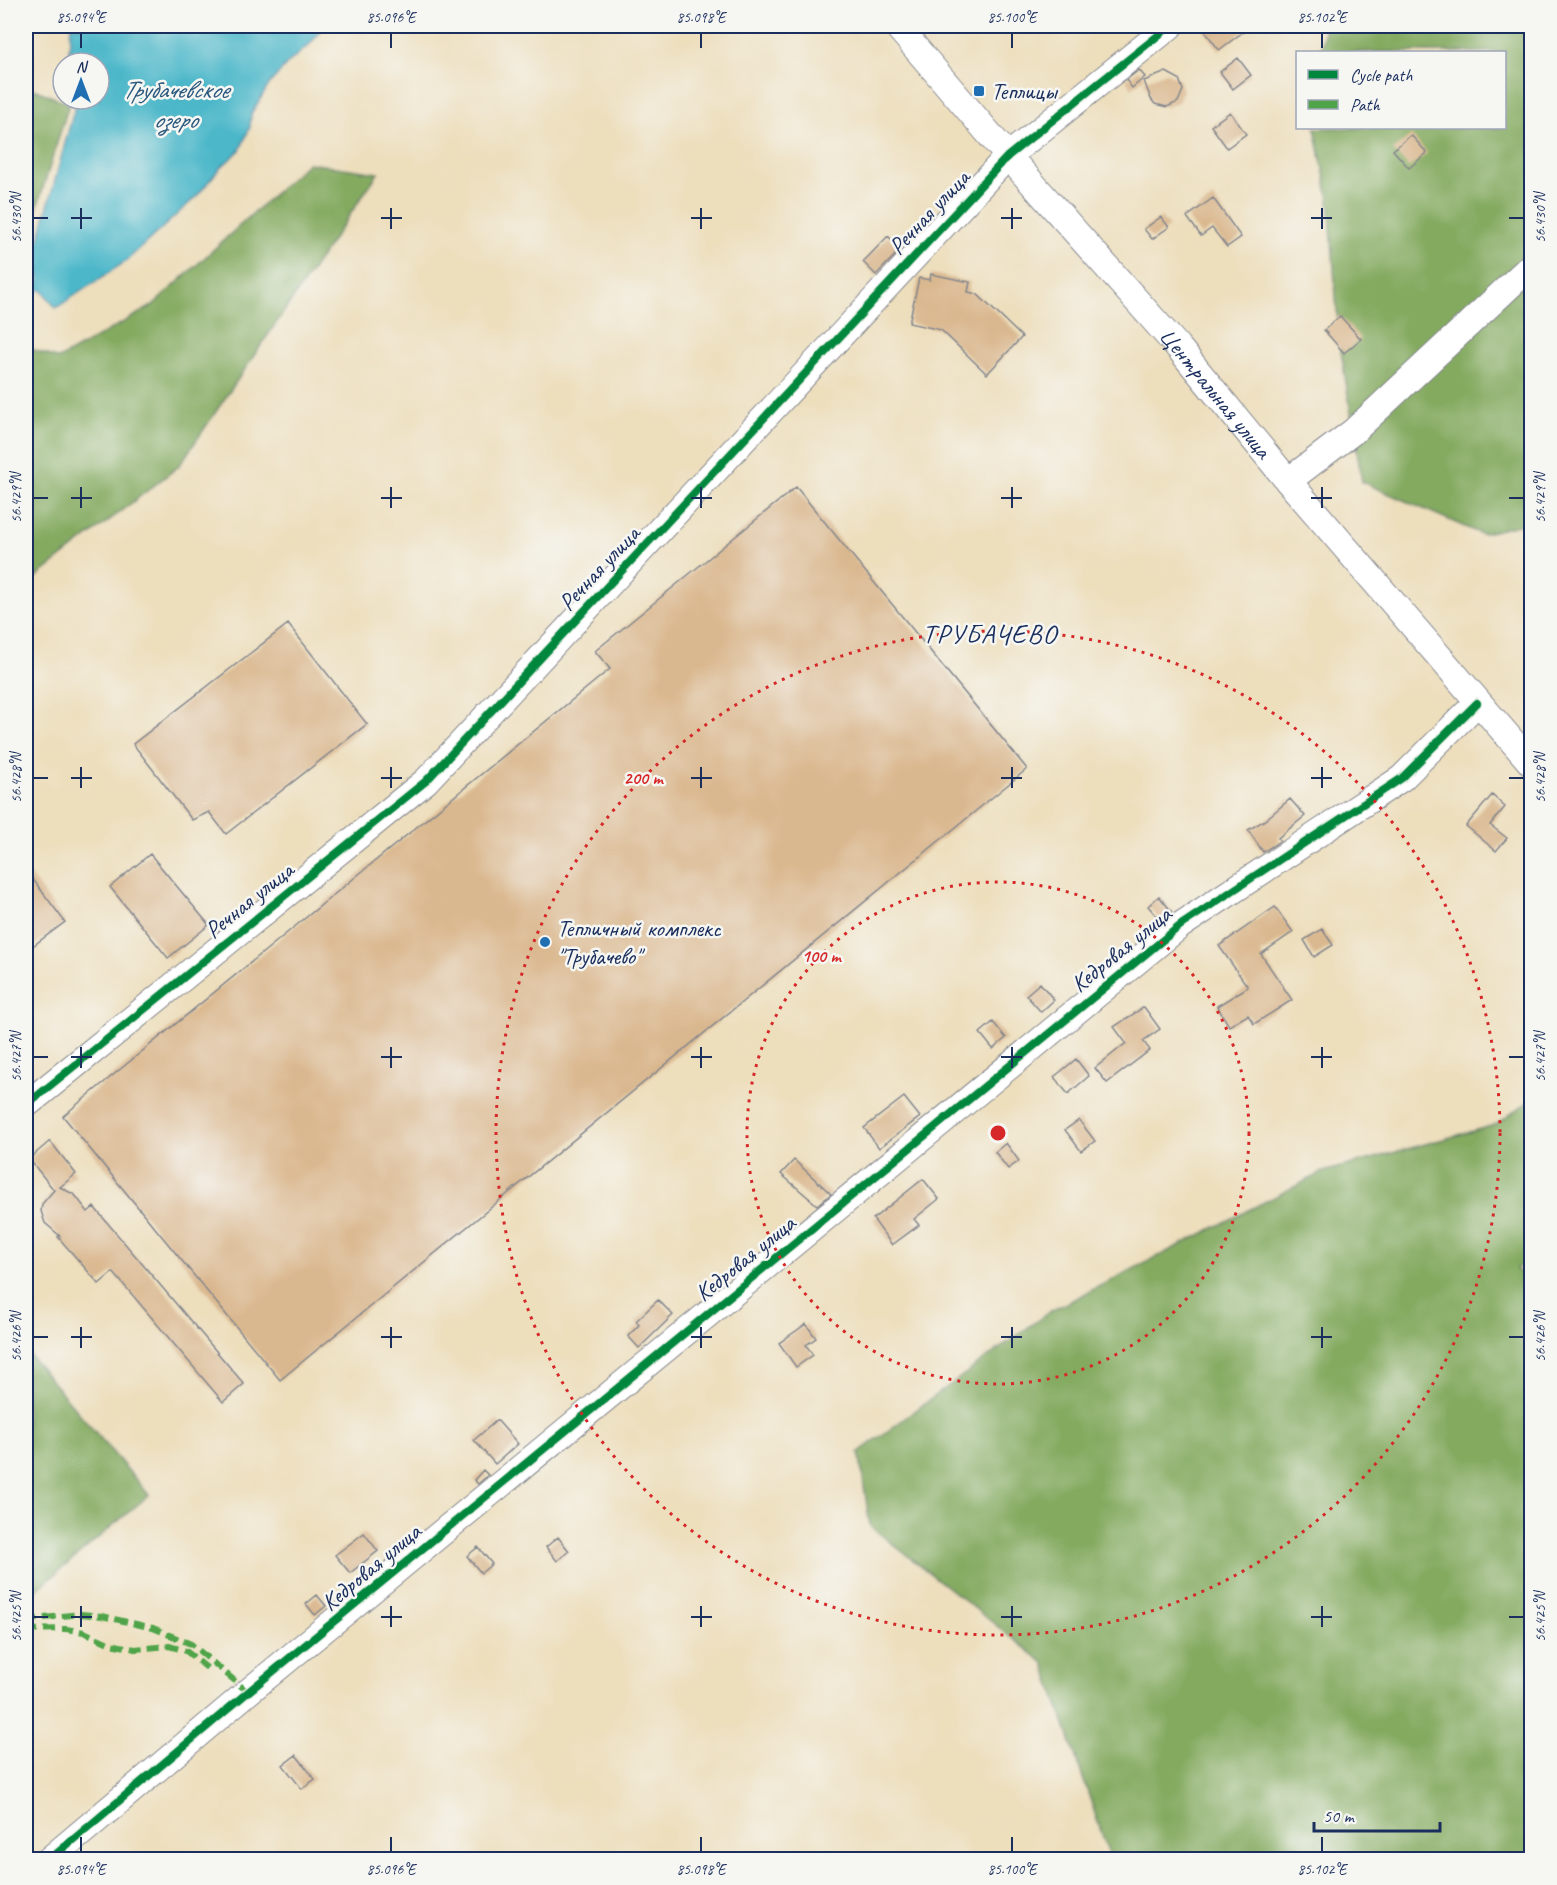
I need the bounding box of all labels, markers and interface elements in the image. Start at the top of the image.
text: 85.094°E [57,8,108,27]
text: 85.096°E [367,8,418,27]
text: 85.098°E [677,8,728,27]
text: 85.100°E [988,8,1039,27]
text: 85.102°E [1298,8,1349,27]
north arrow [51,51,111,111]
legend [1296,51,1506,129]
text: N [76,57,89,77]
text: Cycle path [1350,64,1413,86]
water label: Трубачевское озеро [122,73,232,136]
place label: Теплицы [991,76,1059,106]
marker: Теплицы [972,84,986,98]
text: Path [1350,94,1380,116]
street label: Речная улица [882,162,977,261]
text: 56.430°N [7,190,26,243]
text: 56.430°N [1531,190,1550,243]
street label: Центральная улица [1153,321,1279,466]
text: 56.429°N [7,470,26,523]
text: 56.429°N [1531,470,1550,523]
street label: Речная улица [552,518,647,617]
district label: ТРУБАЧЕВО [923,617,1059,651]
text: 56.428°N [7,750,26,803]
text: 56.428°N [1531,750,1550,803]
text: 200 m [624,767,664,789]
street label: Речная улица [198,854,301,945]
street label: Кедровая улица [1065,898,1179,999]
place label: Тепличный комплекс "Трубачево" [557,913,722,971]
marker: Тепличный комплекс "Трубачево" [538,935,552,949]
text: 100 m [802,945,842,967]
text: 56.427°N [7,1029,26,1082]
text: 56.427°N [1531,1029,1550,1082]
centre of rings [988,1123,1008,1143]
street label: Кедровая улица [689,1207,803,1308]
text: 56.426°N [7,1309,26,1362]
text: 56.426°N [1531,1309,1550,1362]
street label: Кедровая улица [315,1516,428,1617]
text: 56.425°N [7,1589,26,1642]
text: 56.425°N [1531,1589,1550,1642]
scale bar [1314,1795,1440,1833]
text: 50 m [1323,1805,1356,1827]
text: 85.094°E [57,1860,108,1879]
text: 85.096°E [367,1860,418,1879]
text: 85.098°E [677,1860,728,1879]
text: 85.100°E [988,1860,1039,1879]
text: 85.102°E [1298,1860,1349,1879]

